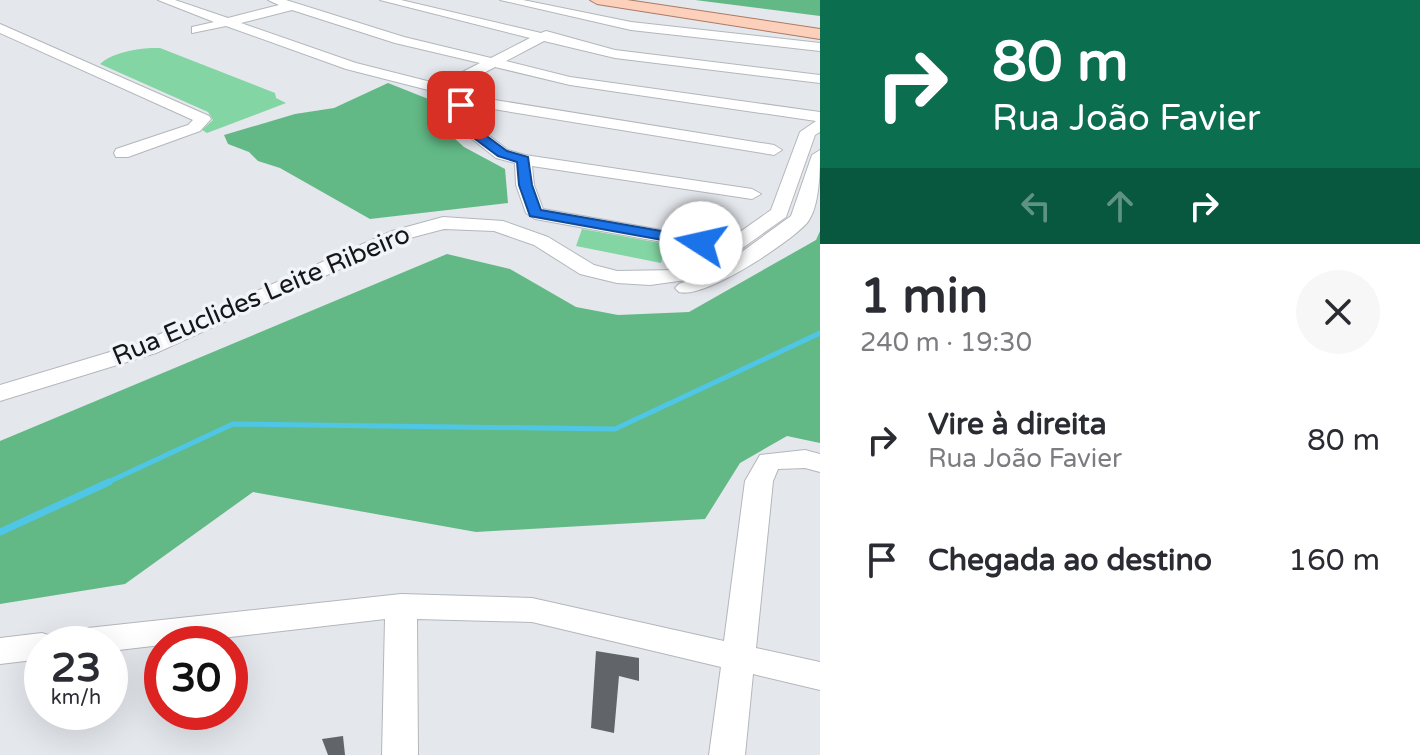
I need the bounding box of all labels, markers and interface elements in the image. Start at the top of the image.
text: 80 m [992,29,1128,96]
icon: right [860,32,964,136]
pin [427,71,495,139]
icon: arrive [439,83,483,127]
text: Rua João Favier [992,97,1261,140]
icon: left [1014,184,1058,228]
icon: ahead [1098,184,1142,228]
icon: right [1182,184,1226,228]
position arrow [659,201,743,285]
street label: Rua Euclides Leite Ribeiro [108,218,414,372]
text: 1 min [860,268,988,326]
button: close [1296,270,1380,354]
text: 240 m · 19:30 [860,327,1032,358]
text: Vire à direita [928,406,1107,443]
icon: right [860,418,904,462]
text: 80 m [1307,422,1380,459]
text: Rua João Favier [928,443,1122,474]
icon: arrive [860,538,904,582]
text: Chegada ao destino [928,542,1212,579]
text: 160 m [1288,542,1380,579]
speed limit sign: 30 [144,626,248,730]
text: 23 [51,644,101,692]
text: km/h [51,686,101,710]

